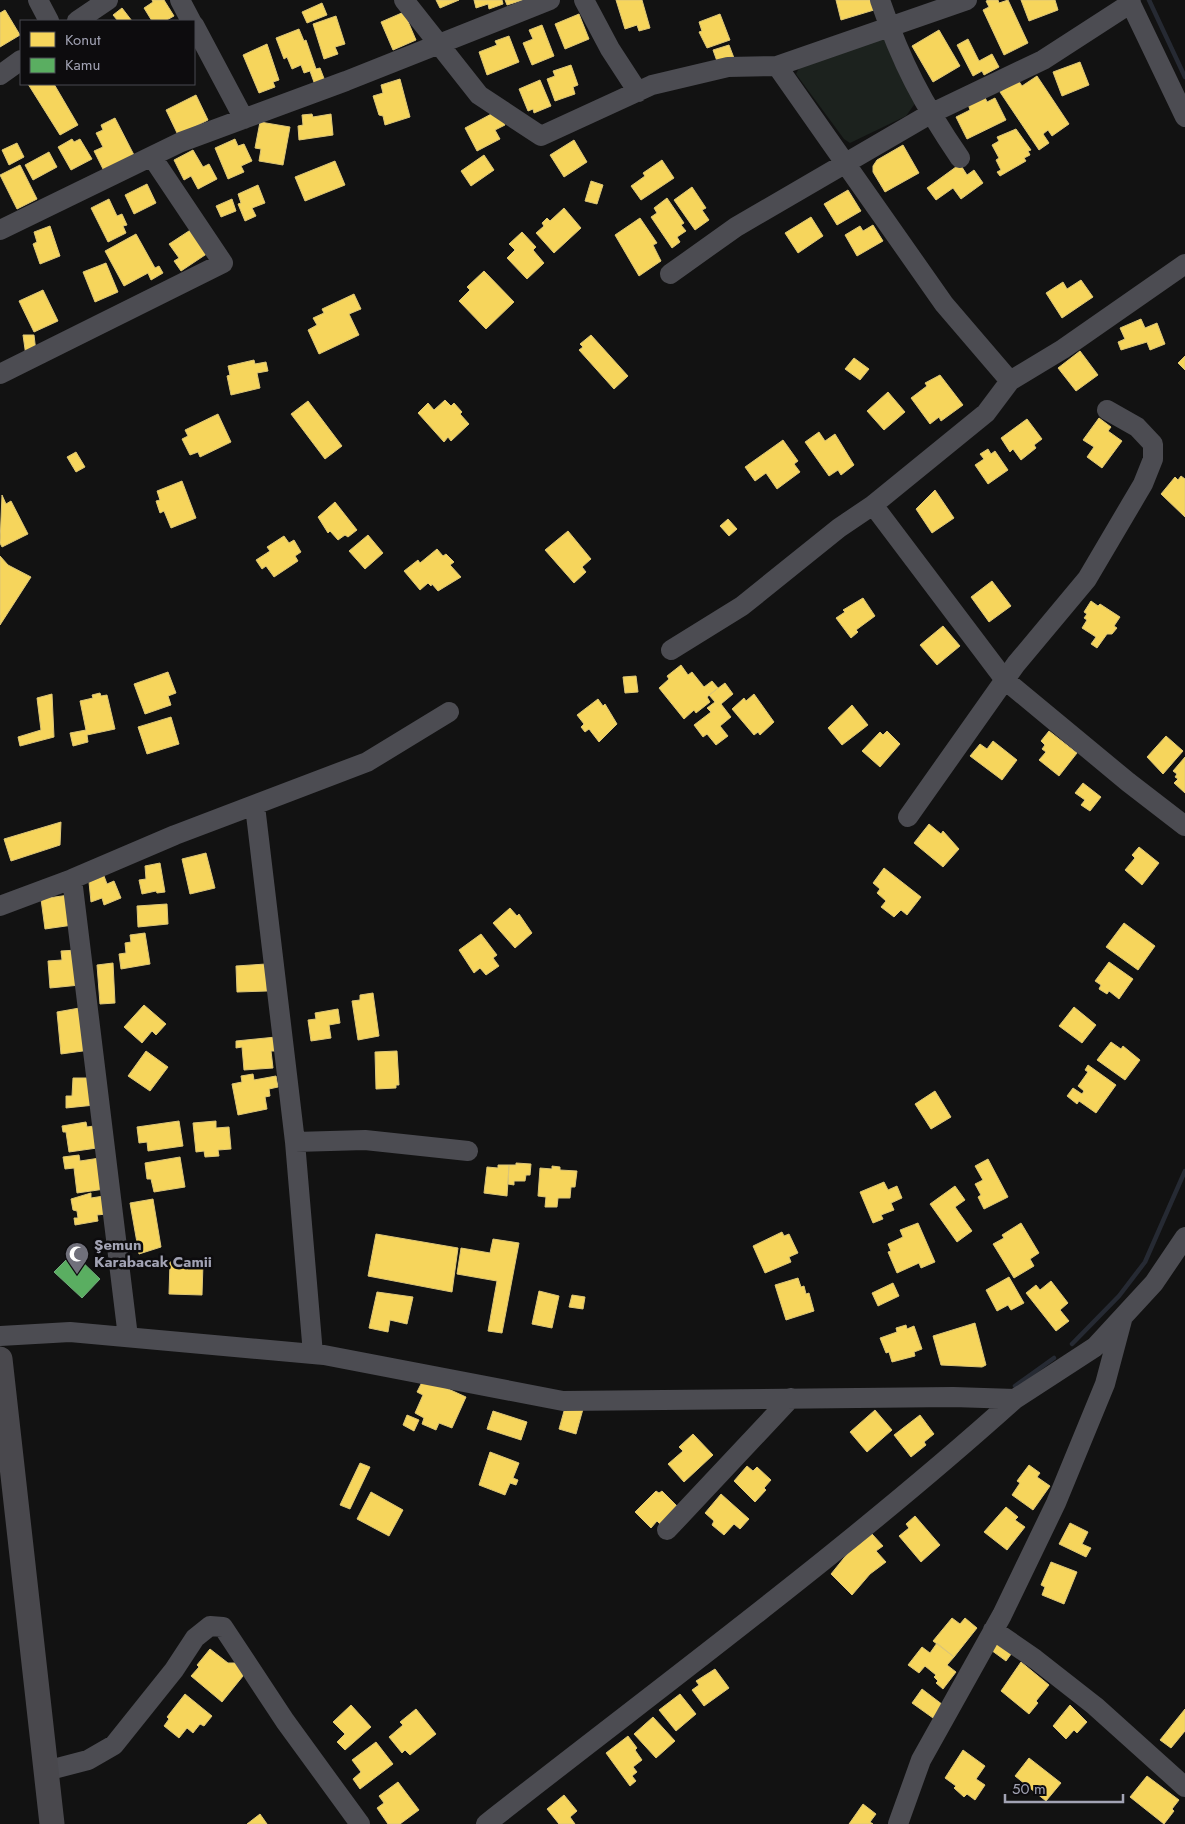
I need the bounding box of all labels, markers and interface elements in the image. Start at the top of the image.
legend [20,20,195,85]
text: Konut [65,29,101,51]
text: Kamu [65,54,100,76]
place label: Şemun Karabacak Camii [94,1234,212,1273]
mosque icon: Şemun Karabacak Camii [64,1241,90,1275]
scale bar [1005,1772,1122,1804]
text: 50 m [1012,1778,1046,1800]

